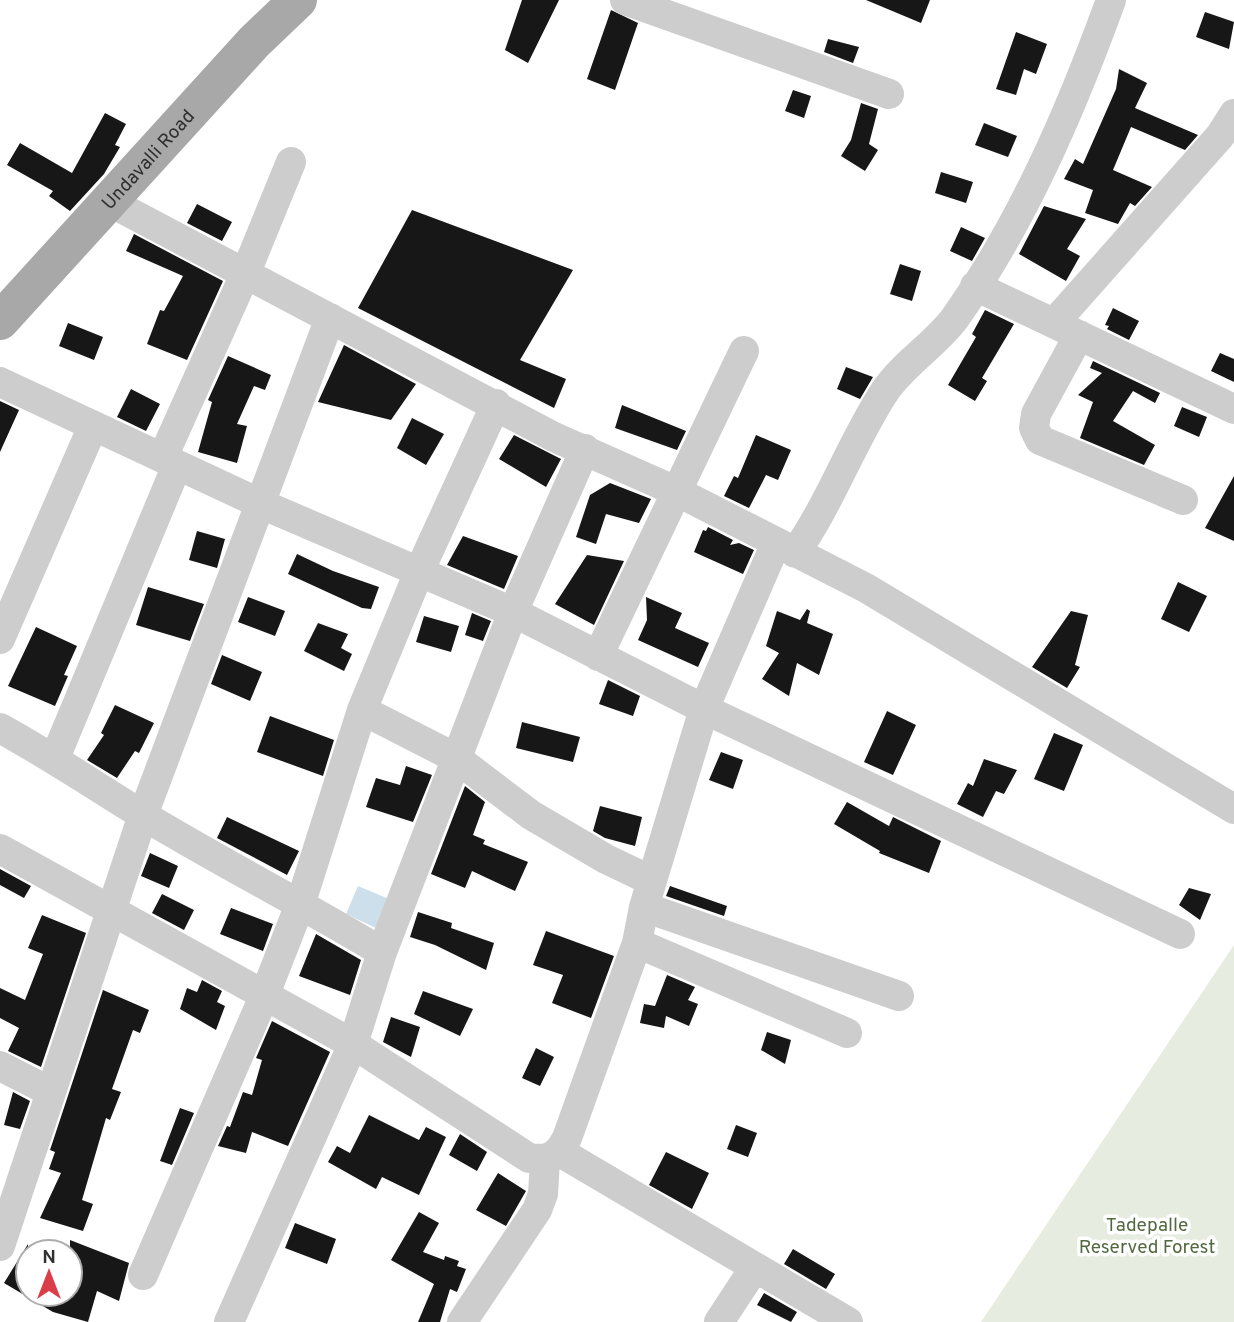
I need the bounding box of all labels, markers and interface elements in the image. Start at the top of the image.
street label: Undavalli Road [97,105,201,216]
park label: Tadepalle Reserved Forest [1079,1214,1215,1260]
north arrow [14,1238,84,1308]
text: N [42,1246,56,1270]

